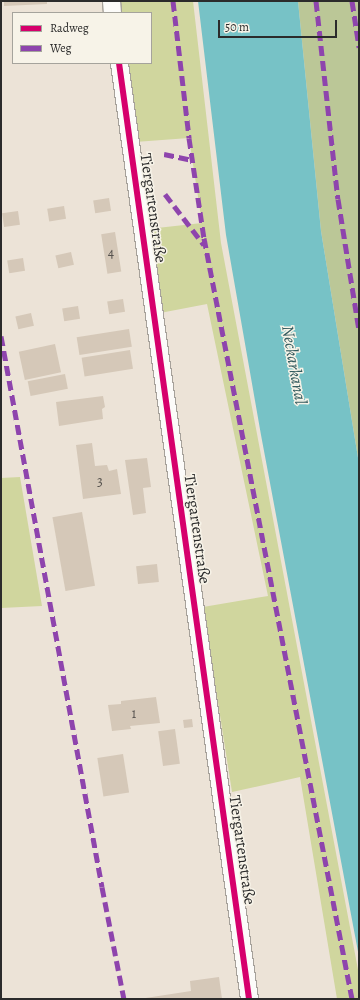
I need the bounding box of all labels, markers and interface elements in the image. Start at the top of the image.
legend [12,12,152,64]
scale bar [220,12,339,38]
text: 50 m [225,19,249,35]
text: Radweg [50,20,89,36]
text: Weg [50,40,72,56]
street label: Tiergartenstraße [136,152,170,264]
house number: 4 [108,245,114,261]
water label: Neckarkanal [277,324,311,406]
street label: Tiergartenstraße [180,473,214,585]
house number: 3 [97,474,103,490]
house number: 1 [132,706,136,722]
street label: Tiergartenstraße [225,794,259,906]

